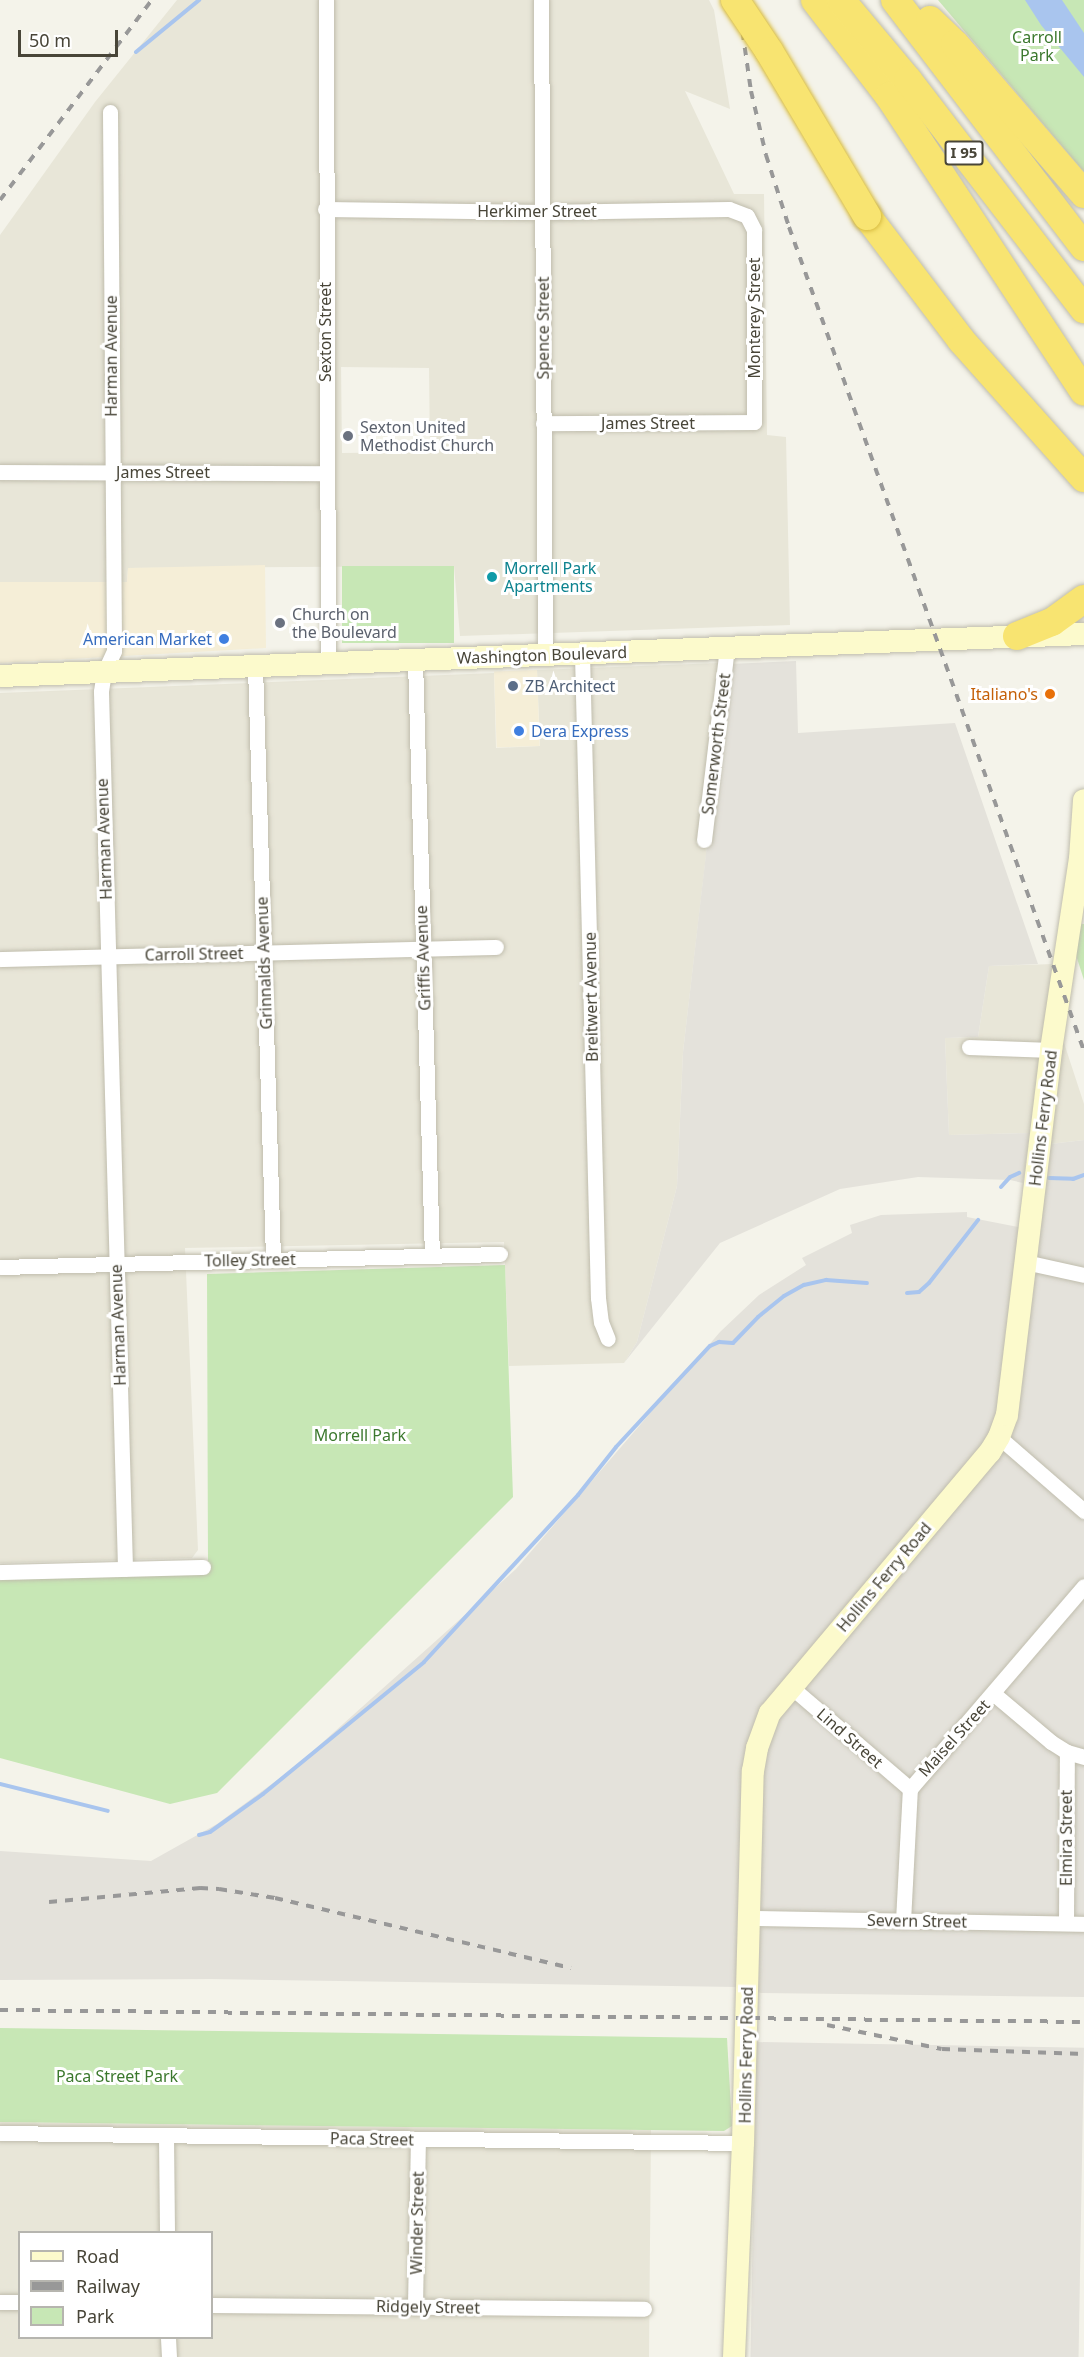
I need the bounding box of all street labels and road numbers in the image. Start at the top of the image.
road number: I 95 [944,141,984,165]
street label: Herkimer Street [477,201,597,221]
street label: Monterey Street [744,258,764,378]
street label: Spence Street [533,276,553,380]
street label: Sexton Street [315,282,335,382]
street label: Harman Avenue [101,295,121,417]
street label: James Street [601,413,695,433]
street label: James Street [116,462,210,482]
street label: Washington Boulevard [456,642,628,668]
street label: Somerworth Street [698,672,734,816]
street label: Harman Avenue [92,778,116,900]
street label: Grinnalds Avenue [252,896,276,1030]
street label: Griffis Avenue [412,905,434,1011]
street label: Breitwert Avenue [580,932,602,1062]
street label: Carroll Street [144,944,244,964]
street label: Hollins Ferry Road [1025,1049,1061,1187]
street label: Tolley Street [204,1250,296,1270]
street label: Harman Avenue [106,1264,130,1386]
street label: Hollins Ferry Road [833,1518,935,1636]
street label: Maisel Street [914,1695,994,1781]
street label: Lind Street [813,1704,887,1772]
street label: Elmira Street [1056,1790,1076,1886]
street label: Severn Street [867,1911,967,1931]
street label: Hollins Ferry Road [735,1986,757,2124]
street label: Paca Street [330,2129,414,2149]
street label: Winder Street [407,2171,427,2275]
street label: Ridgely Street [376,2296,480,2318]

